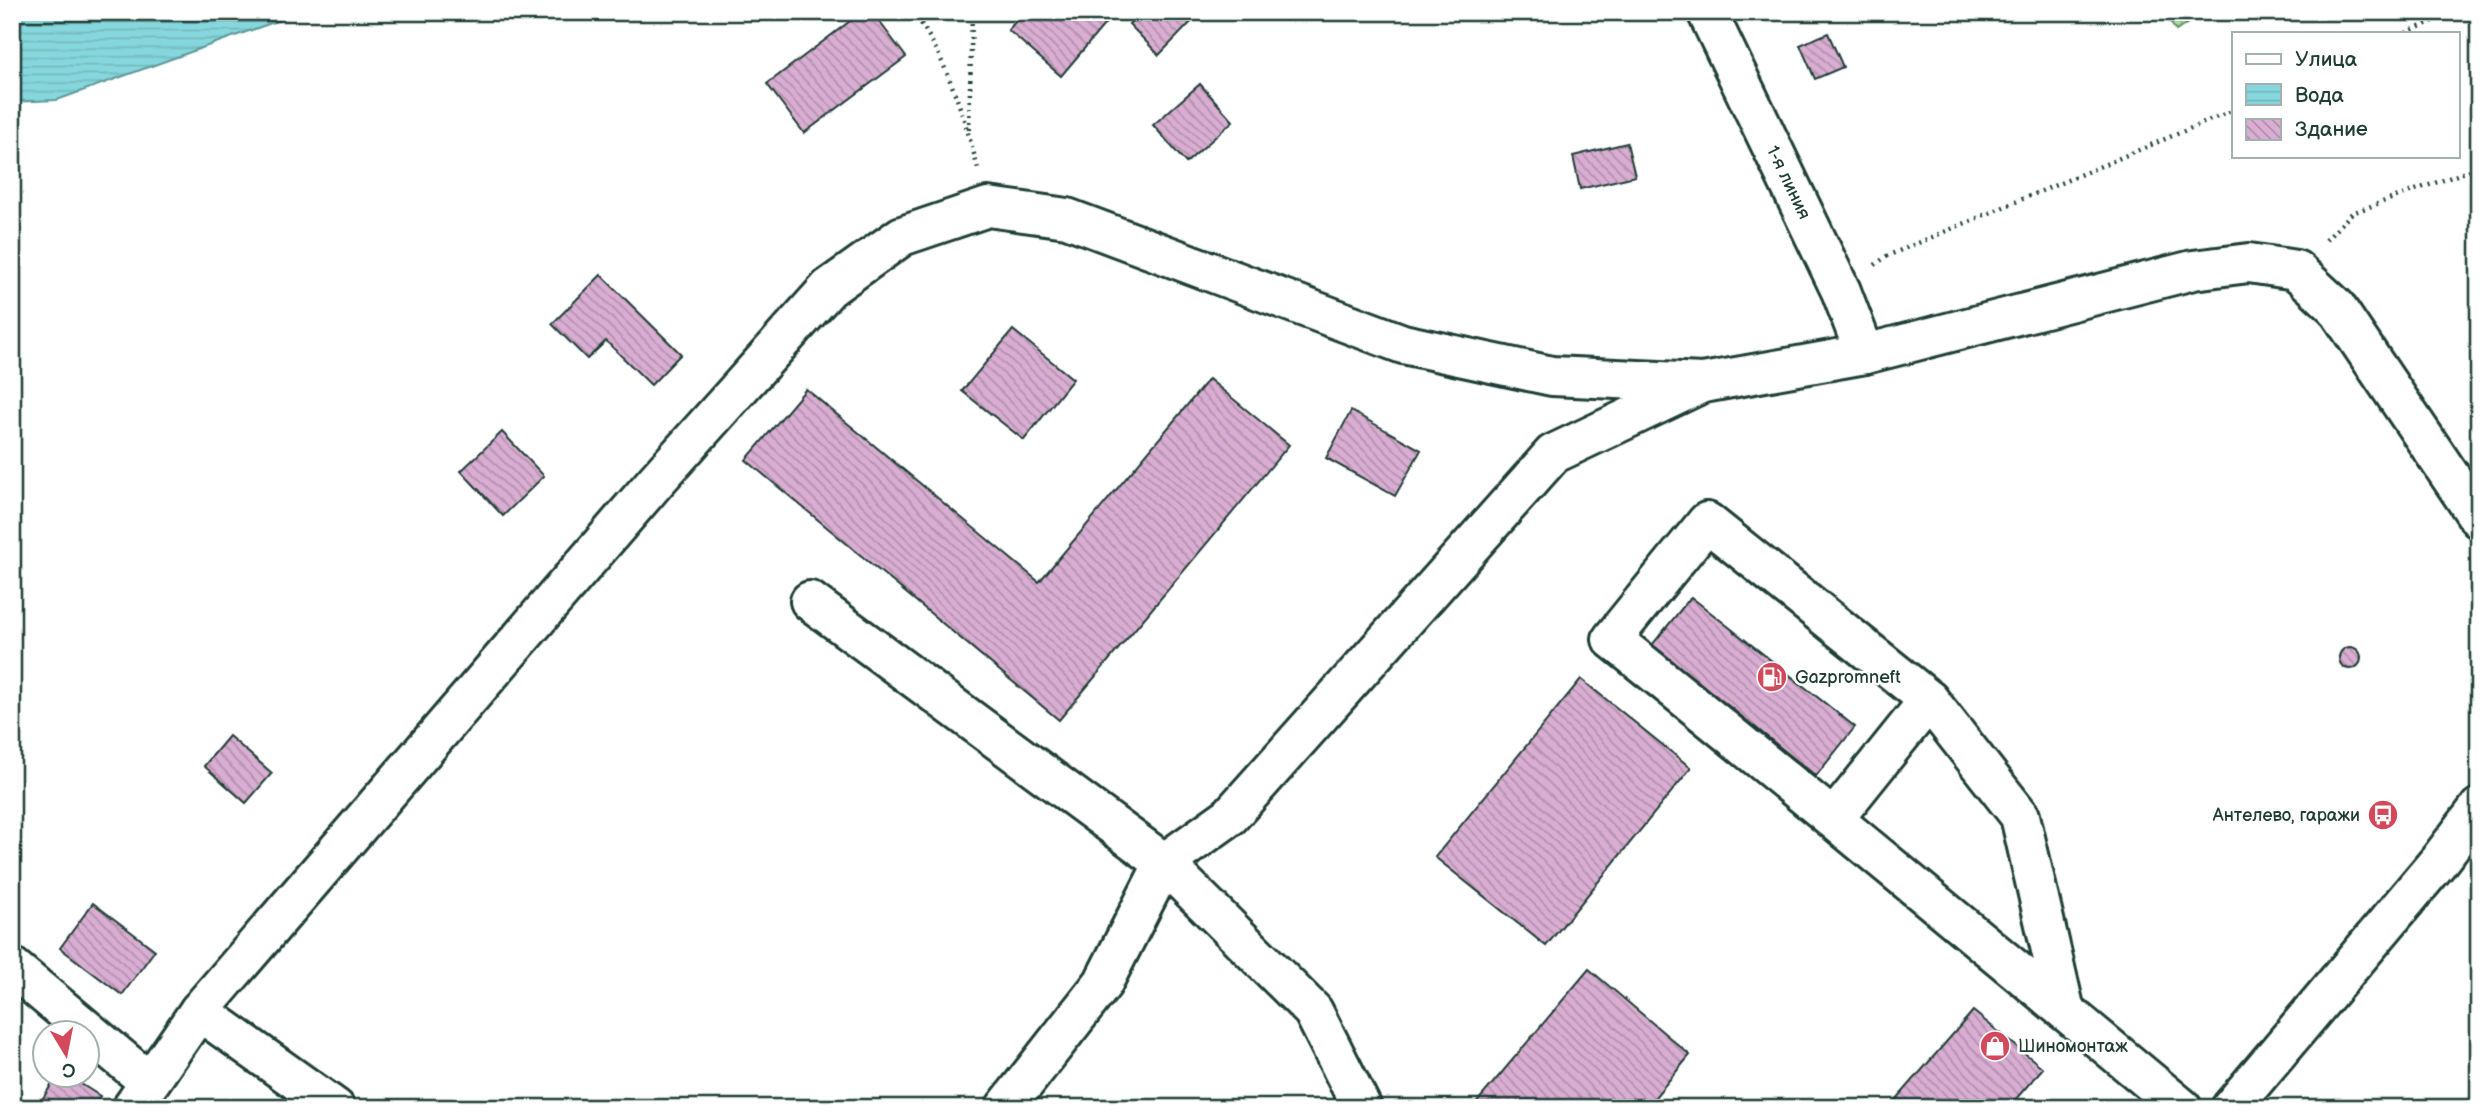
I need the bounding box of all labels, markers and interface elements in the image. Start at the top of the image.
legend [2232,32,2460,158]
text: Улица [2295,47,2358,72]
text: Вода [2295,83,2344,108]
text: Здание [2295,117,2368,142]
street label: 1-я линия [1762,142,1815,223]
fuel station icon: Gazpromneft [1755,660,1789,694]
place label: Gazpromneft [1795,667,1901,688]
bus stop icon: Антелево, гаражи [2366,798,2400,832]
place label: Антелево, гаражи [2212,805,2360,826]
north arrow [32,1018,102,1088]
shop icon: Шиномонтаж [1978,1029,2012,1063]
place label: Шиномонтаж [2018,1036,2128,1057]
text: С [60,1057,77,1082]

